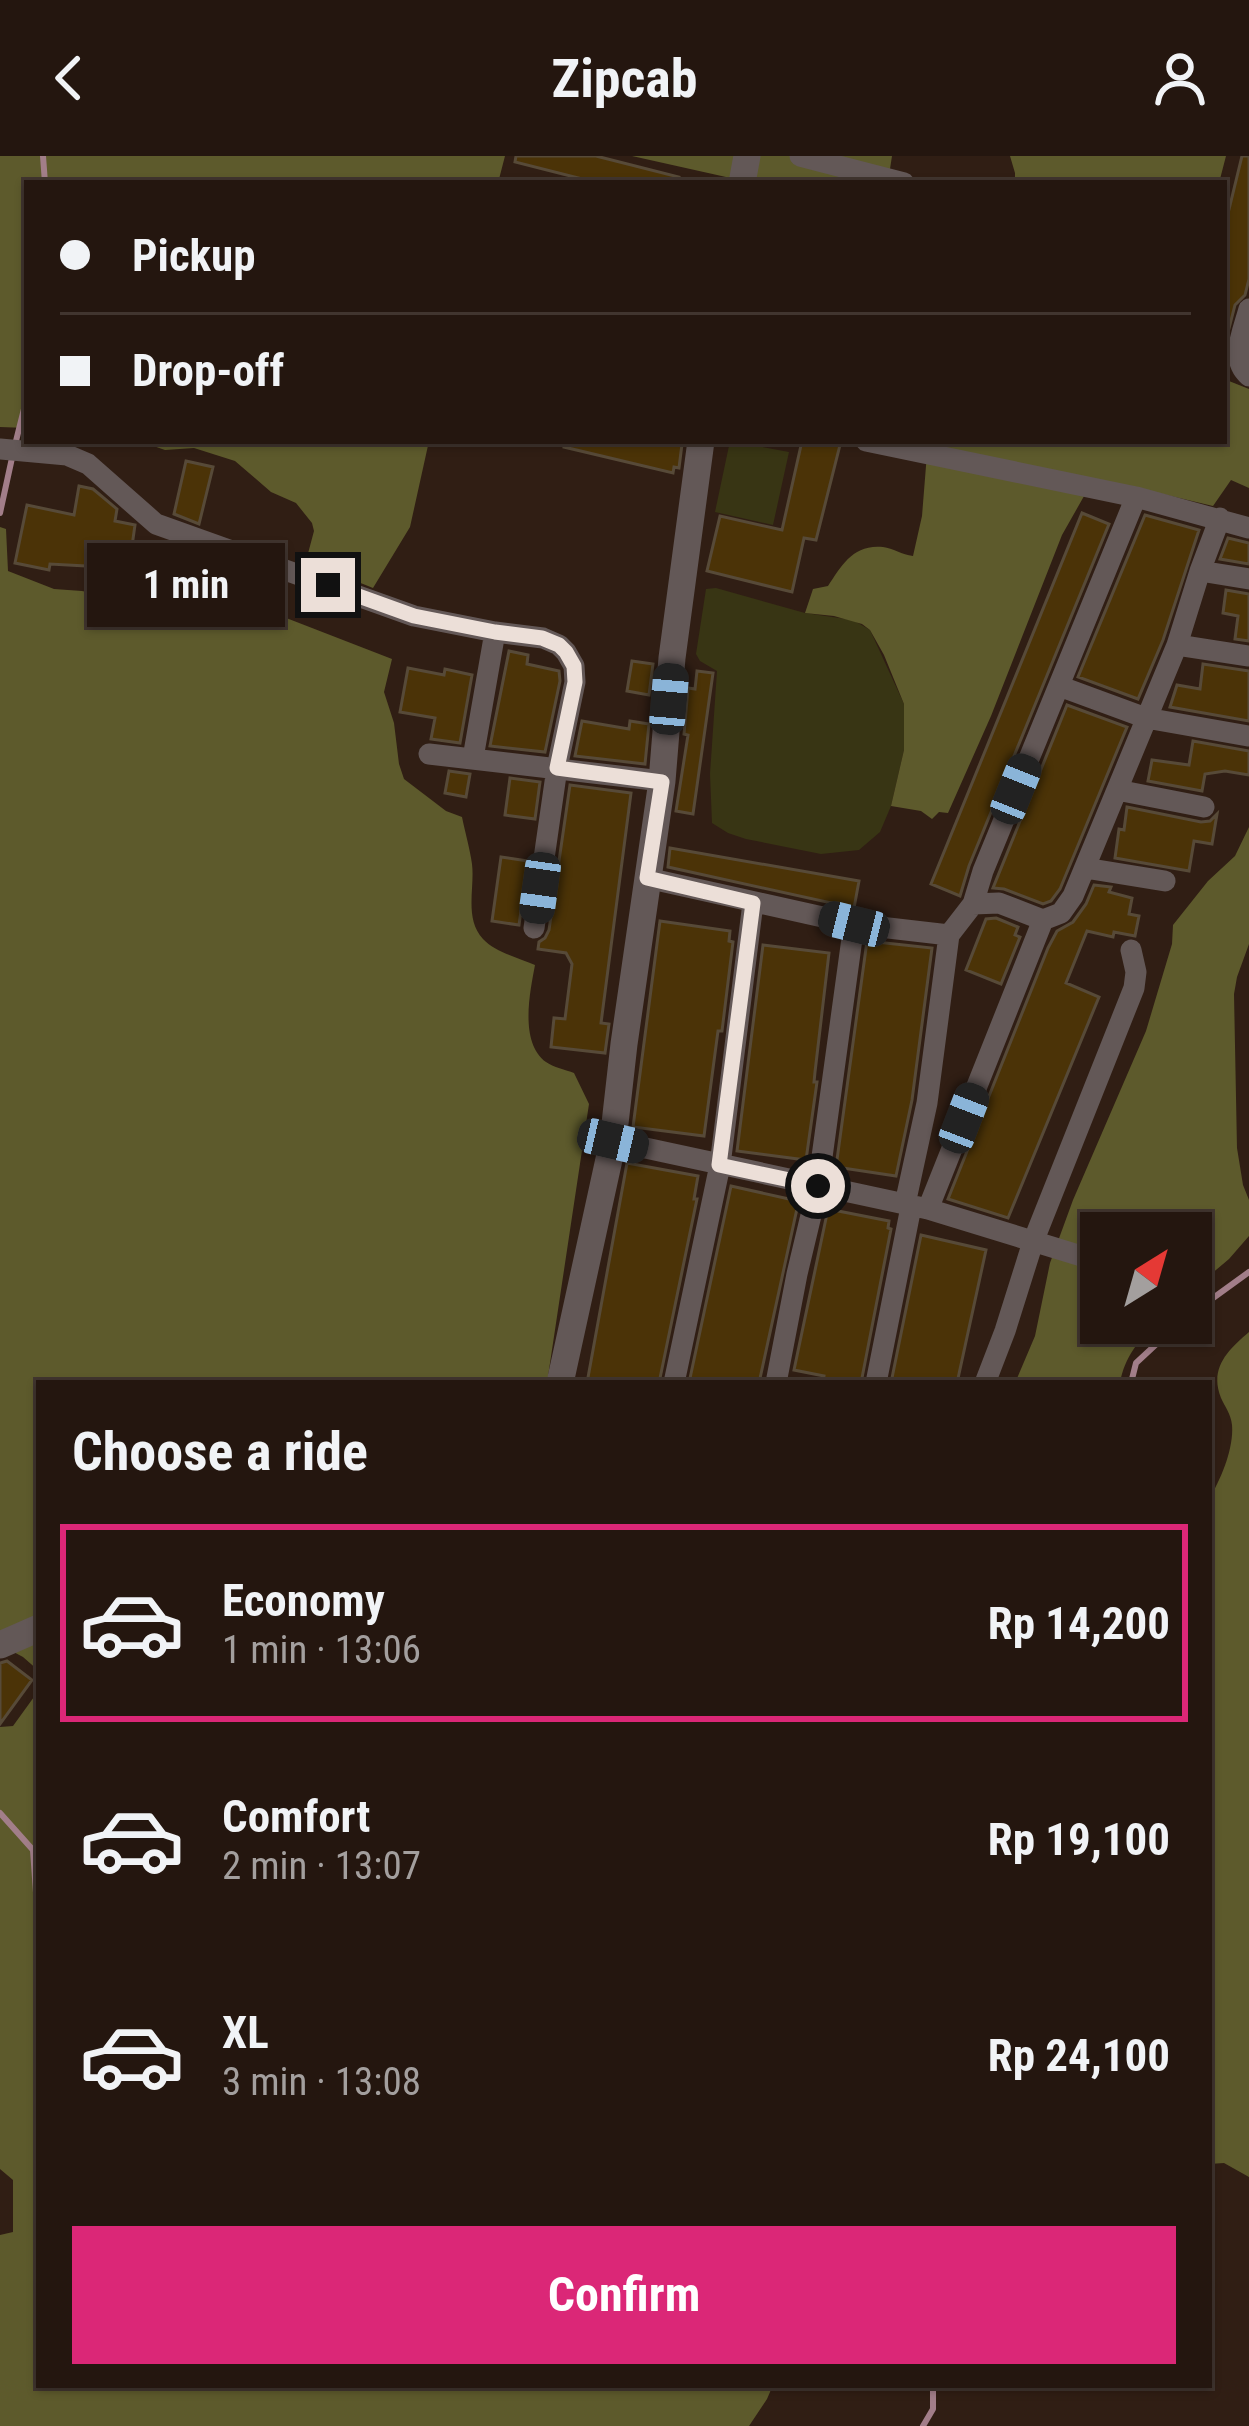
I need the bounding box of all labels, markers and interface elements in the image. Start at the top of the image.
icon: back [36,45,102,111]
icon: person [1147,45,1213,111]
text: Zipcab [552,47,698,110]
text: Pickup [132,229,256,282]
text: Drop-off [132,344,284,397]
callout: 1 min [88,543,286,627]
route end [301,558,355,612]
text: 1 min [143,562,229,608]
car [648,662,690,736]
car [986,749,1046,829]
car [517,850,563,926]
car [815,898,893,950]
car [934,1078,994,1158]
car [574,1115,652,1167]
route start [791,1159,845,1213]
north arrow [1080,1212,1212,1344]
map controls [1080,1212,1212,1344]
text: Choose a ride [72,1420,368,1483]
icon: car [78,1569,186,1677]
text: Economy [222,1574,385,1627]
text: Rp 14,200 [988,1597,1170,1650]
text: 1 min · 13:06 [222,1627,421,1673]
icon: car [78,1785,186,1893]
text: Comfort [222,1790,370,1843]
text: Rp 19,100 [988,1813,1170,1866]
text: 2 min · 13:07 [222,1843,421,1889]
icon: car [78,2001,186,2109]
text: XL [222,2006,269,2059]
text: Rp 24,100 [988,2029,1170,2082]
text: 3 min · 13:08 [222,2059,421,2105]
button: Confirm [72,2226,1176,2364]

